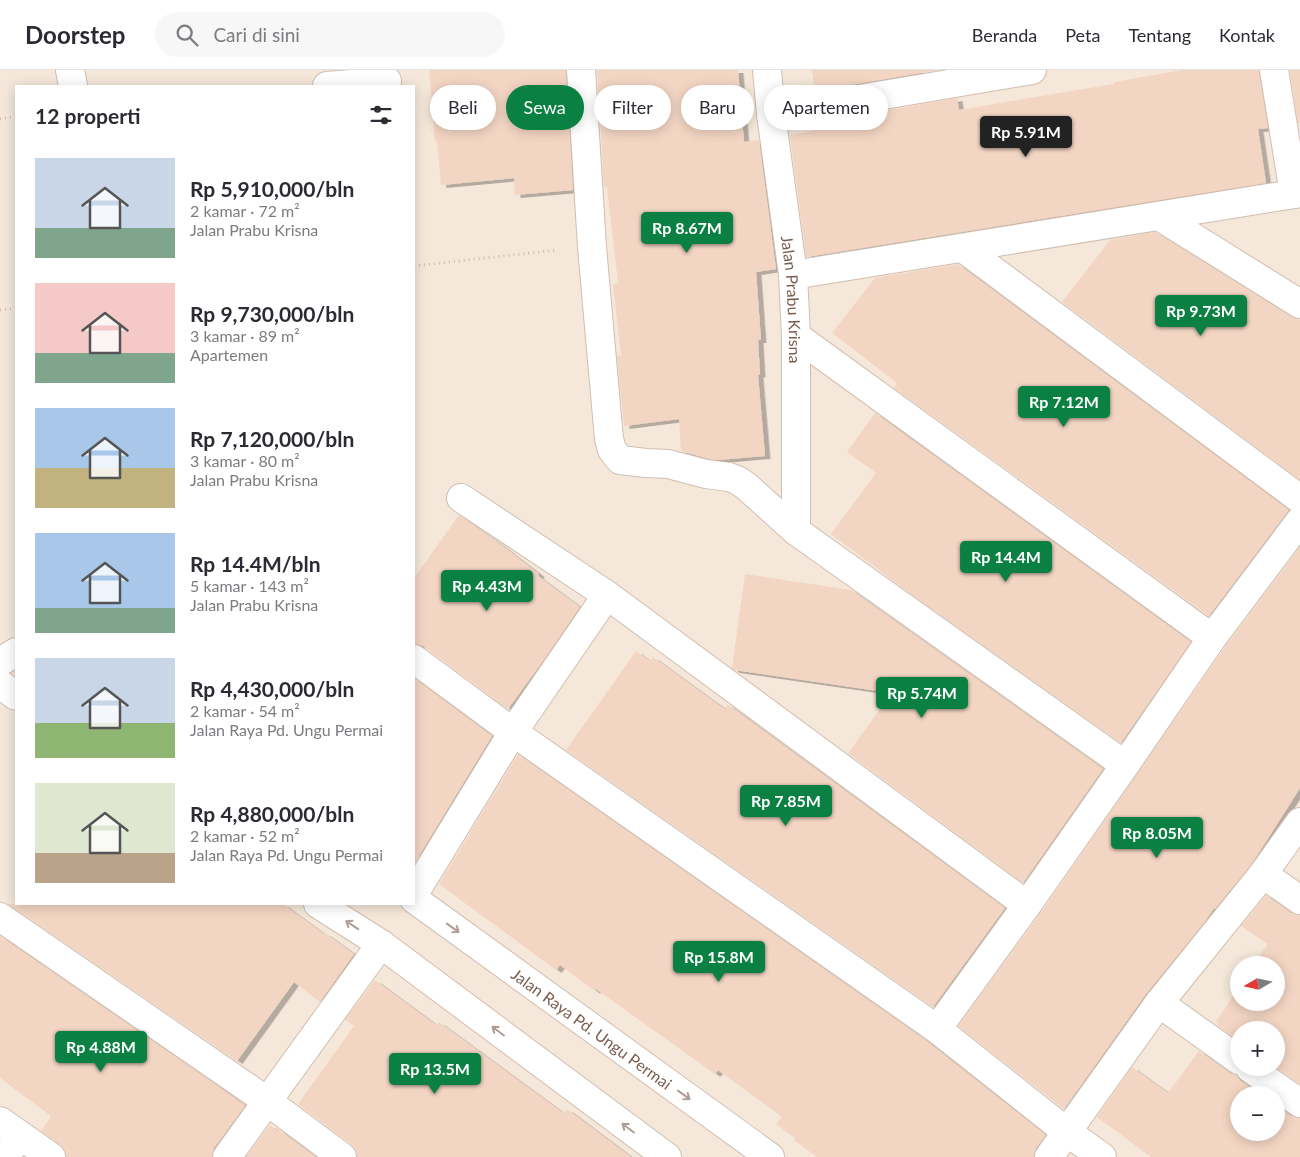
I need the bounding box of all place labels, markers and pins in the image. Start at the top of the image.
pin: Rp 5.91M [974,116,1078,158]
pin: Rp 8.67M [635,212,739,254]
pin: Rp 9.73M [1149,294,1253,337]
pin: Rp 7.12M [1012,386,1116,428]
pin: Rp 14.4M [954,540,1058,583]
pin: Rp 4.43M [435,570,539,612]
pin: Rp 5.74M [870,676,974,719]
pin: Rp 7.85M [734,784,838,827]
pin: Rp 8.05M [1105,816,1209,859]
pin: Rp 15.8M [667,940,771,983]
pin: Rp 4.88M [49,1030,153,1073]
pin: Rp 13.5M [383,1052,487,1095]

